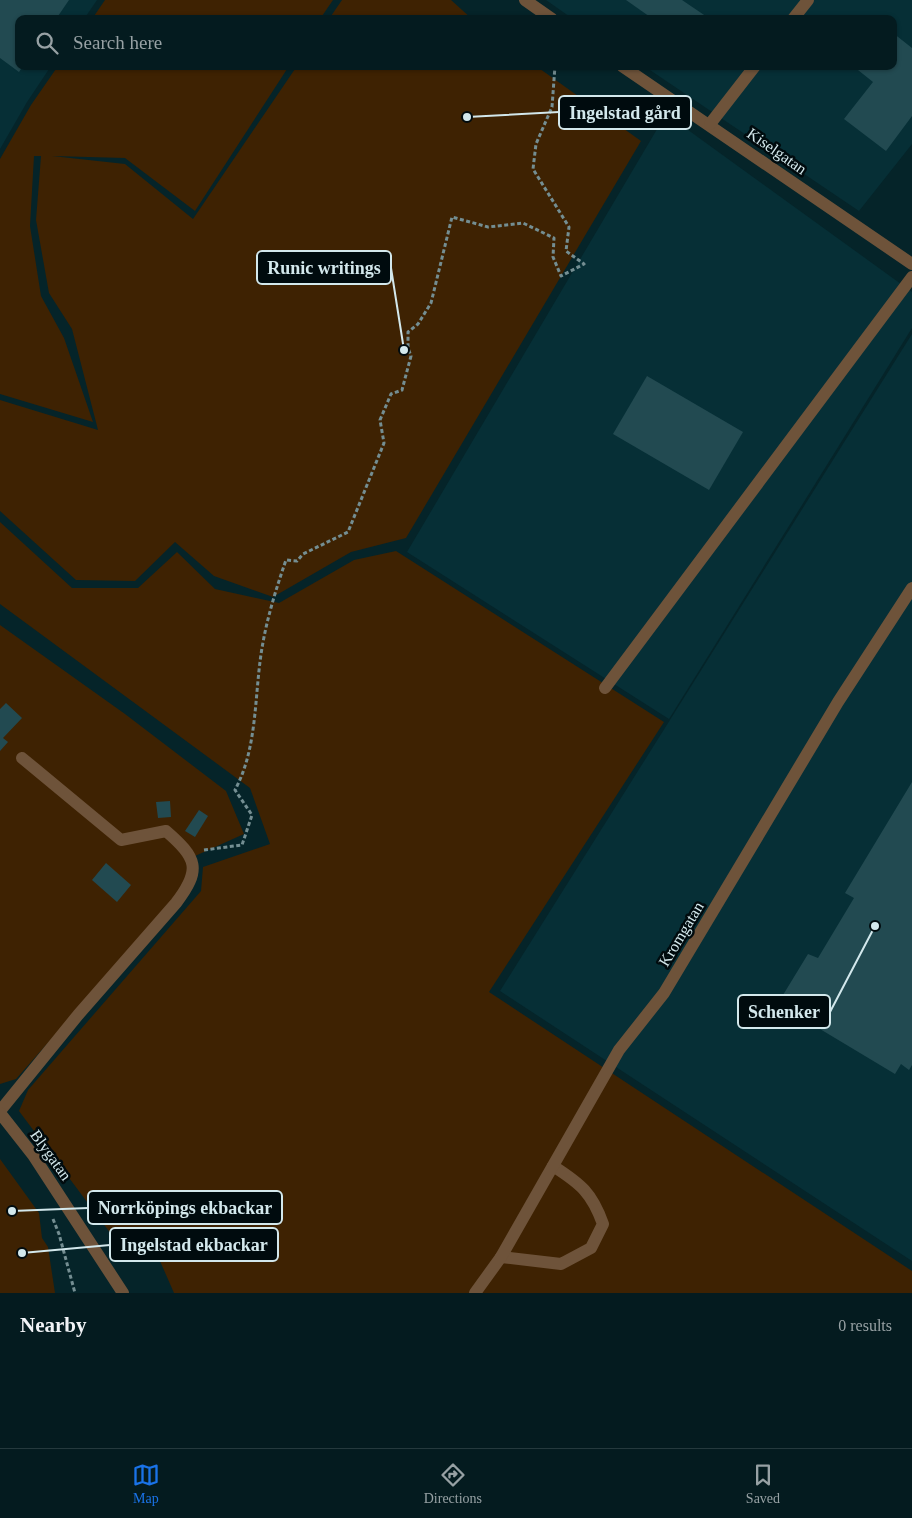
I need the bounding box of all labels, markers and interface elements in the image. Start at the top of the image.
search box [15,15,897,70]
icon: search [33,29,61,57]
text: Search here [73,32,162,53]
callout: Ingelstad gård [559,96,691,129]
text: Ingelstad gård [569,103,681,123]
street label: Kiselgatan [744,124,810,178]
callout: Runic writings [257,251,391,284]
text: Runic writings [267,258,381,278]
street label: Kromgatan [655,899,708,970]
callout: Schenker [738,995,830,1028]
text: Schenker [748,1002,820,1022]
street label: Blygatan [26,1127,75,1184]
callout: Norrköpings ekbackar [88,1191,282,1224]
text: Norrköpings ekbackar [98,1198,272,1218]
callout: Ingelstad ekbackar [110,1228,278,1261]
text: Ingelstad ekbackar [120,1235,268,1255]
text: Nearby [20,1313,87,1337]
text: 0 results [838,1317,892,1334]
tab: Map [132,1461,160,1507]
tab: Directions [424,1461,482,1507]
tab: Saved [746,1461,780,1507]

